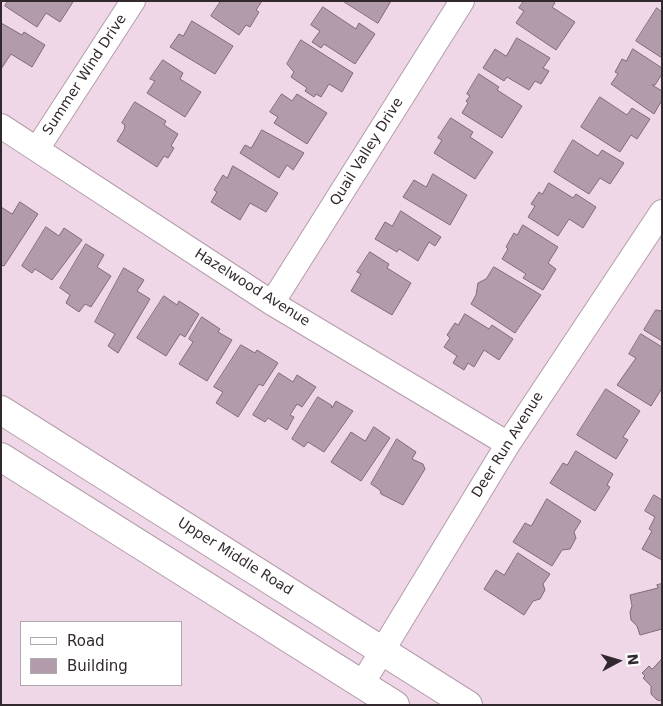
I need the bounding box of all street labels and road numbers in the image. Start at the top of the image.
street label: Summer Wind Drive [40,11,130,139]
street label: Quail Valley Drive [327,95,407,209]
street label: Hazelwood Avenue [191,246,313,330]
street label: Deer Run Avenue [469,389,547,501]
street label: Upper Middle Road [174,515,296,599]

